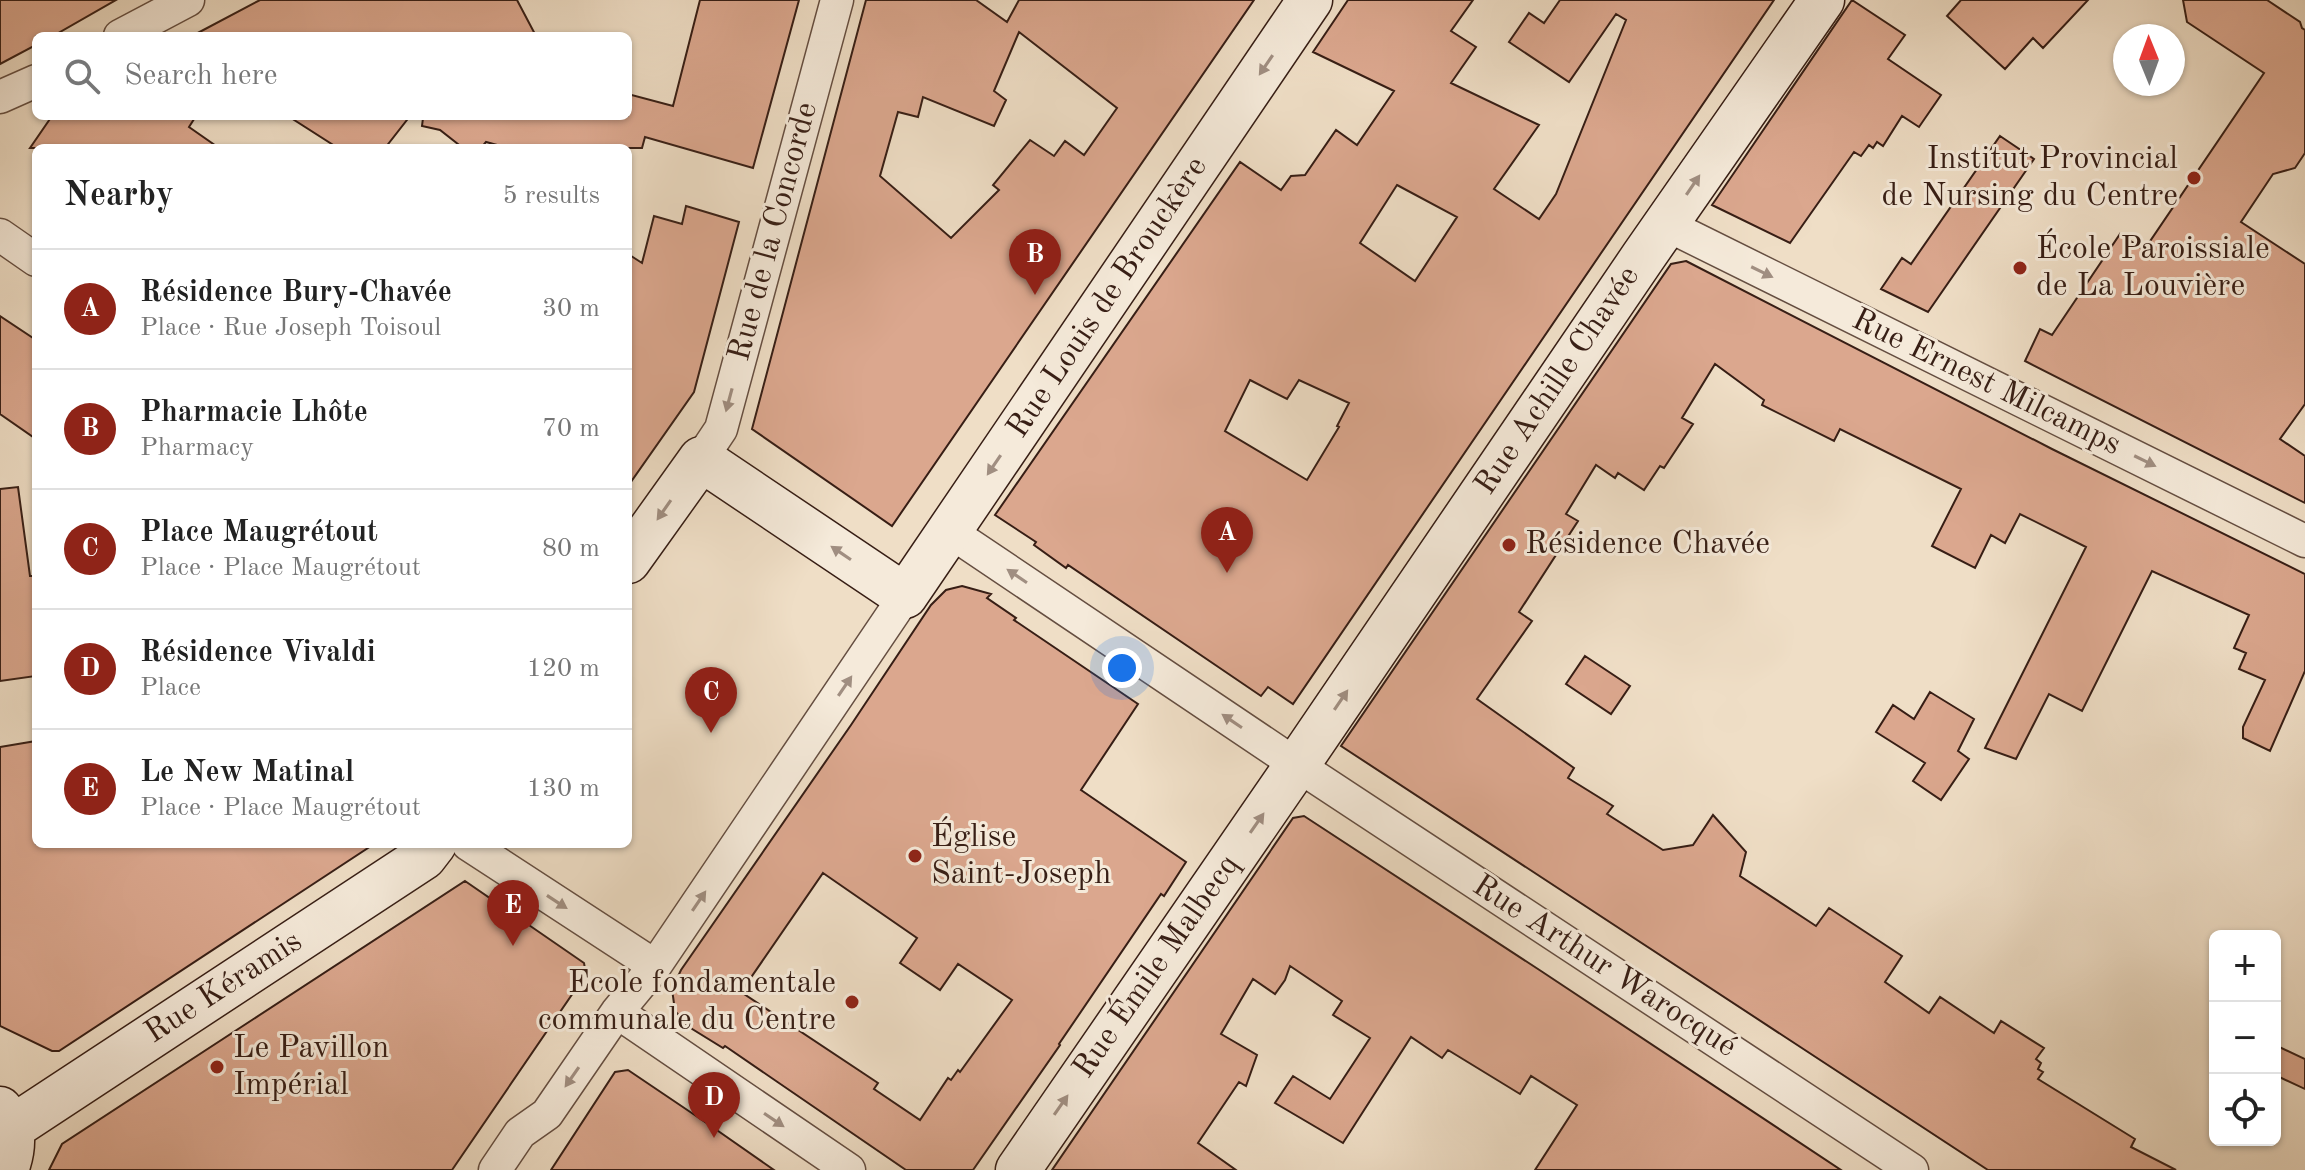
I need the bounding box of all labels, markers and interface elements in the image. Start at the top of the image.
north arrow [2113,24,2185,96]
search box [32,32,632,120]
icon: search [60,54,104,98]
one-way arrow [1259,54,1274,75]
text: Search here [124,61,278,91]
street label: Rue de la Concorde [724,99,824,365]
place label: Institut Provincial de Nursing du Centre [1881,144,2178,213]
street label: Rue Louis de Brouckère [999,150,1217,446]
marker: Institut Provincial de Nursing du Centre [2185,169,2203,187]
one-way arrow [1686,175,1701,196]
text: Nearby [64,179,174,213]
text: 5 results [502,183,600,209]
place label: École Paroissiale de La Louvière [2036,228,2270,303]
pin: B [1009,229,1061,295]
marker: École Paroissiale de La Louvière [2011,259,2029,277]
street label: Rue Achille Chavée [1470,261,1646,501]
one-way arrow [1750,265,1773,279]
text: Résidence Bury-Chavée [140,278,452,308]
text: A [80,296,100,322]
text: 30 m [542,296,600,322]
street label: Rue Ernest Milcamps [1847,304,2125,462]
text: Place · Rue Joseph Toisoul [140,315,441,341]
one-way arrow [722,387,734,412]
text: Pharmacie Lhôte [140,398,368,428]
text: B [81,416,99,442]
text: 70 m [542,416,600,442]
text: Pharmacy [140,435,254,461]
one-way arrow [987,454,1002,475]
one-way arrow [2134,455,2157,468]
one-way arrow [657,499,672,520]
pin: A [1201,507,1253,573]
text: Place Maugrétout [140,518,378,548]
place label: Résidence Chavée [1525,529,1770,561]
text: C [81,536,99,562]
text: 80 m [542,536,600,562]
marker: Résidence Chavée [1500,536,1518,554]
one-way arrow [830,545,851,560]
text: Place · Place Maugrétout [140,555,421,581]
one-way arrow [1006,569,1027,584]
text: Résidence Vivaldi [140,638,376,668]
your location [1102,648,1142,688]
text: D [80,656,100,682]
text: 120 m [527,656,600,682]
pin: C [685,667,737,733]
text: Place [140,675,201,701]
one-way arrow [837,675,852,696]
one-way arrow [1333,690,1348,711]
one-way arrow [1222,714,1243,729]
text: Le New Matinal [140,758,354,788]
text: E [81,776,99,802]
text: 130 m [527,776,600,802]
text: Place · Place Maugrétout [140,795,421,821]
one-way arrow [1249,812,1264,833]
place label: Église Saint-Joseph [931,816,1111,891]
street label: Rue Émile Malbecq [1063,846,1246,1085]
marker: Église Saint-Joseph [906,847,924,865]
street label: Rue Arthur Warocqué [1466,870,1742,1064]
pin: E [487,880,539,946]
one-way arrow [691,890,706,912]
one-way arrow [546,894,568,908]
street label: Rue Kéramis [140,926,308,1050]
map controls [2209,930,2281,1146]
button: + [2209,930,2281,1002]
place label: Ecole fondamentale communale du Centre [538,968,836,1037]
marker: Ecole fondamentale communale du Centre [843,993,861,1011]
button: − [2209,1002,2281,1074]
place label: Le Pavillon Impérial [233,1033,389,1102]
marker: Le Pavillon Impérial [208,1058,226,1076]
one-way arrow [565,1066,580,1087]
pin: D [688,1072,740,1138]
button: locate [2209,1074,2281,1146]
one-way arrow [1053,1095,1068,1116]
one-way arrow [763,1112,784,1127]

